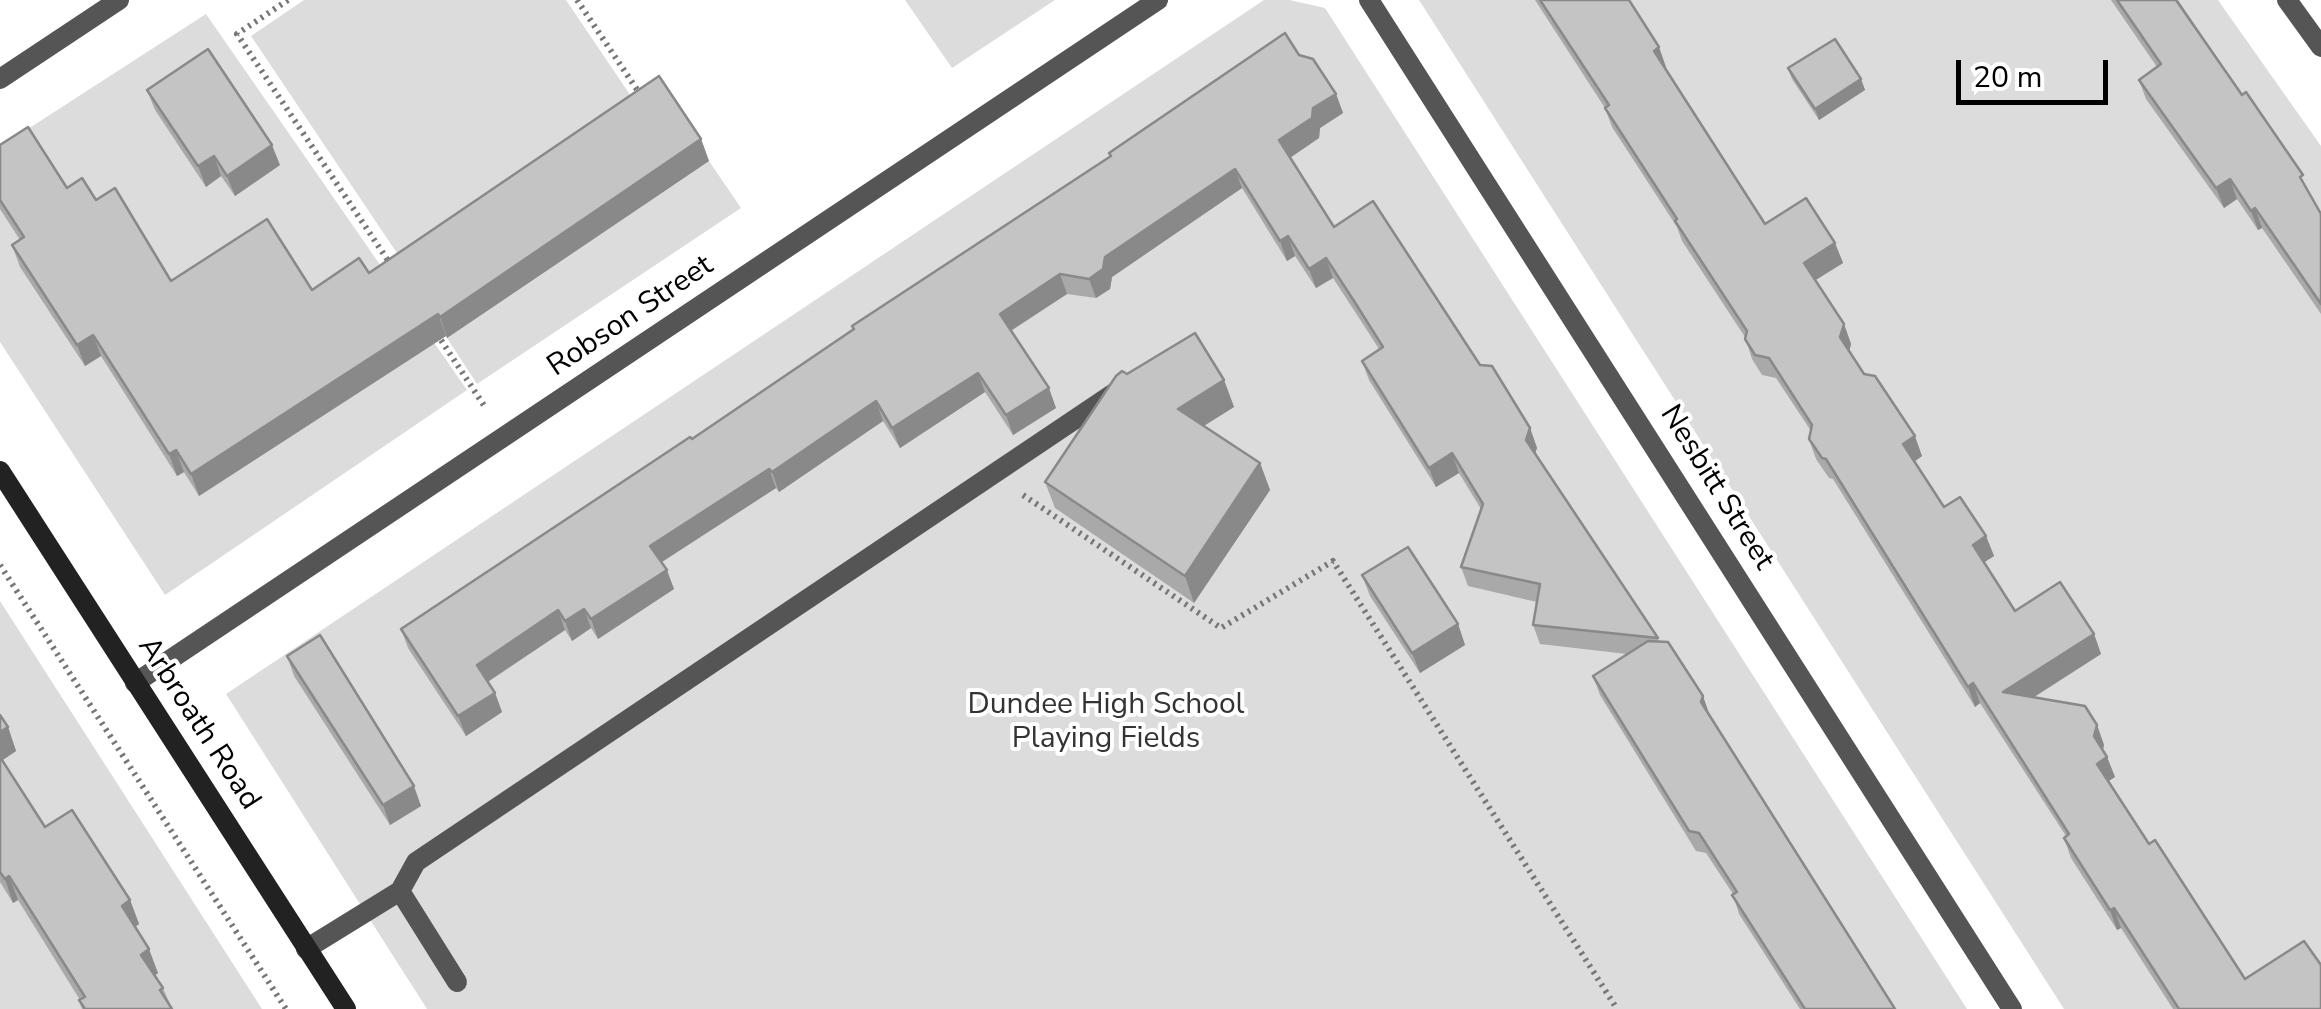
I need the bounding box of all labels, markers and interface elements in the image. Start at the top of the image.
scale bar [1961,40,2114,102]
text: 20 m [1973,57,2042,98]
street label: Robson Street [542,249,720,385]
street label: Nesbitt Street [1651,399,1781,577]
street label: Arbroath Road [129,631,267,817]
park label: Dundee High School Playing Fields [968,688,1244,758]

